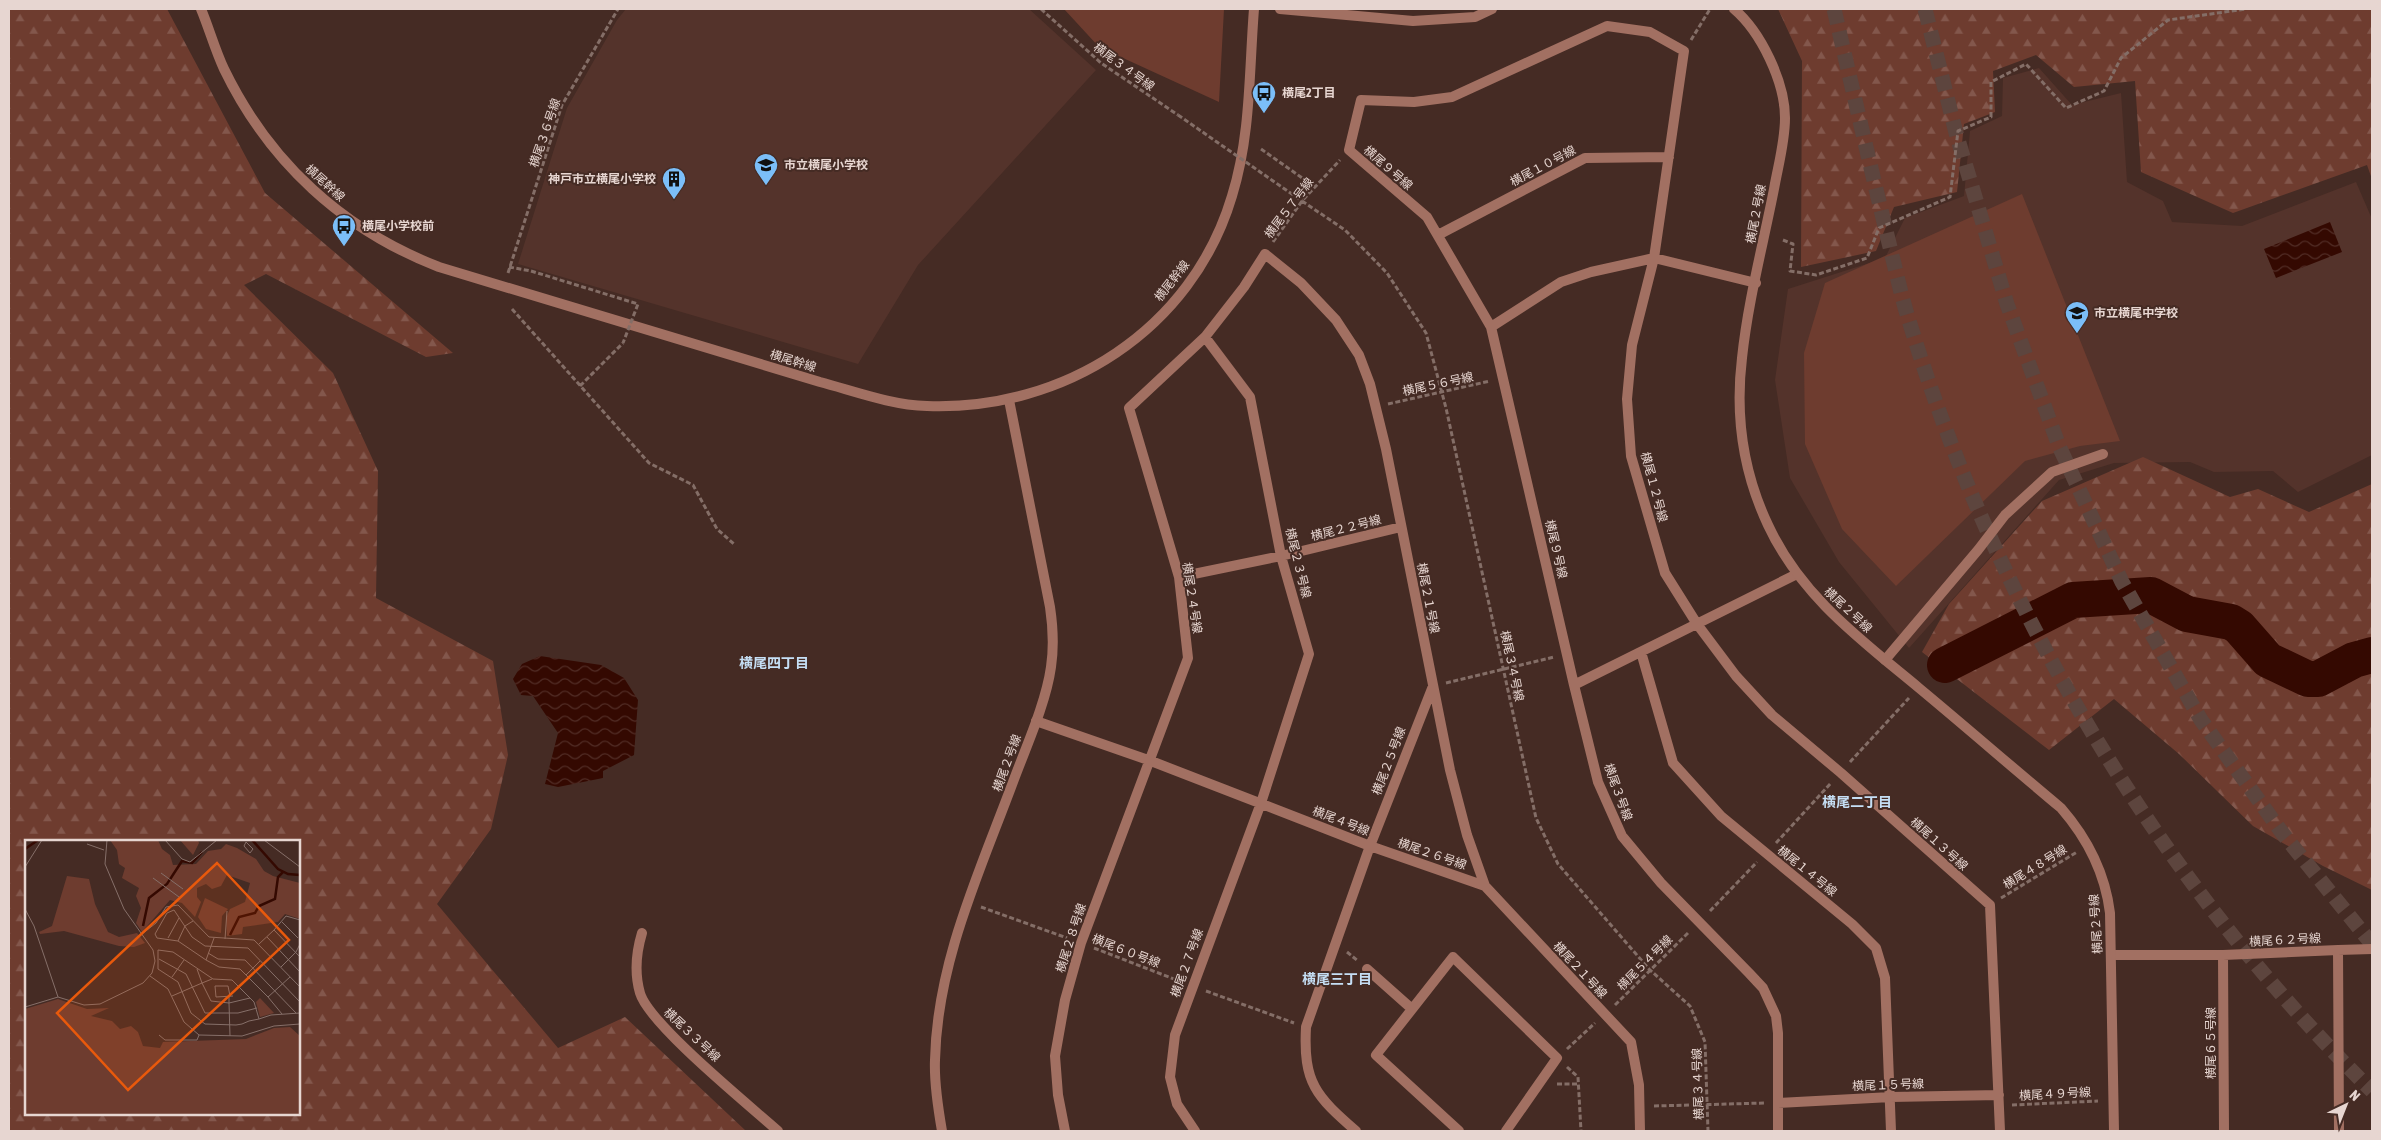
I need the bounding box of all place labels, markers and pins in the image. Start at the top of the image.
bus stop icon: 横尾2丁目 [1251,80,1277,114]
place label: 横尾2丁目 [1282,86,1336,100]
school or university icon: 市立横尾小学校 [753,152,779,186]
place label: 市立横尾小学校 [784,158,868,172]
building icon: 神戸市立横尾小学校 [661,166,687,200]
place label: 神戸市立横尾小学校 [548,172,656,186]
bus stop icon: 横尾小学校前 [331,213,357,247]
place label: 横尾小学校前 [362,219,434,233]
school or university icon: 市立横尾中学校 [2064,300,2090,334]
place label: 市立横尾中学校 [2094,306,2178,320]

